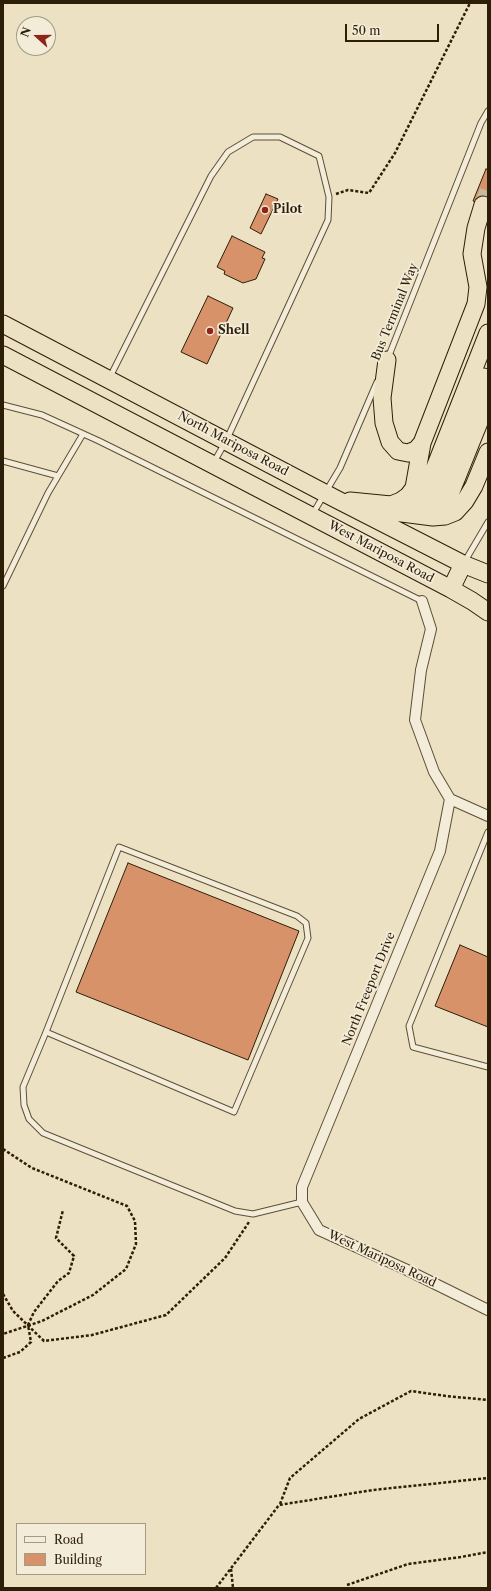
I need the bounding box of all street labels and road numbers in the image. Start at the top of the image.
street label: Bus Terminal Way [369,261,421,363]
street label: North Mariposa Road [175,409,291,479]
street label: West Mariposa Road [326,518,436,586]
street label: North Freeport Drive [340,930,398,1048]
street label: West Mariposa Road [326,1228,438,1290]

